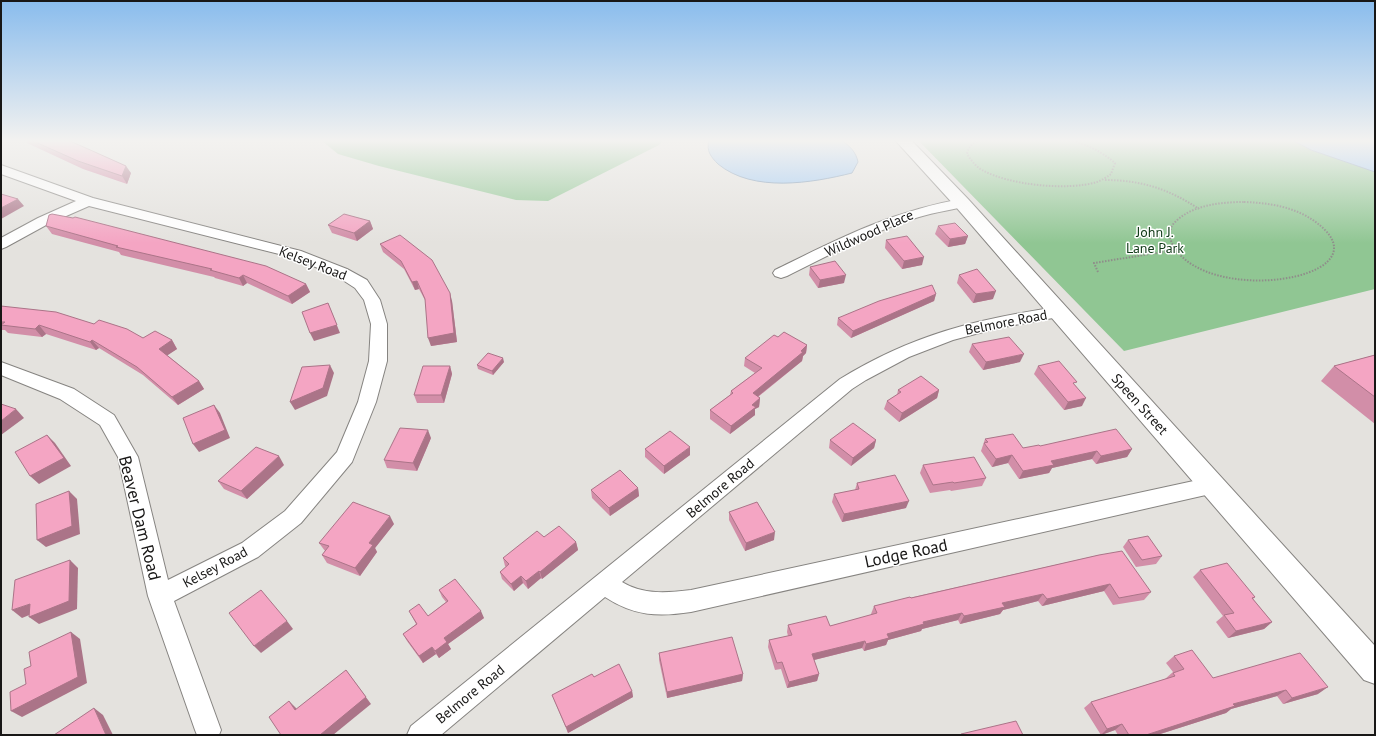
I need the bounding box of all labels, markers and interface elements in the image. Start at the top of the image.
street label: Wildwood Place [822,205,916,261]
park label: John J. Lane Park [1126,223,1184,257]
street label: Kelsey Road [277,242,349,284]
street label: Belmore Road [963,305,1049,339]
street label: Speen Street [1108,370,1172,439]
street label: Beaver Dam Road [114,453,166,583]
street label: Belmore Road [682,454,758,522]
street label: Lodge Road [862,533,950,573]
street label: Kelsey Road [179,542,251,592]
street label: Belmore Road [432,661,508,727]

